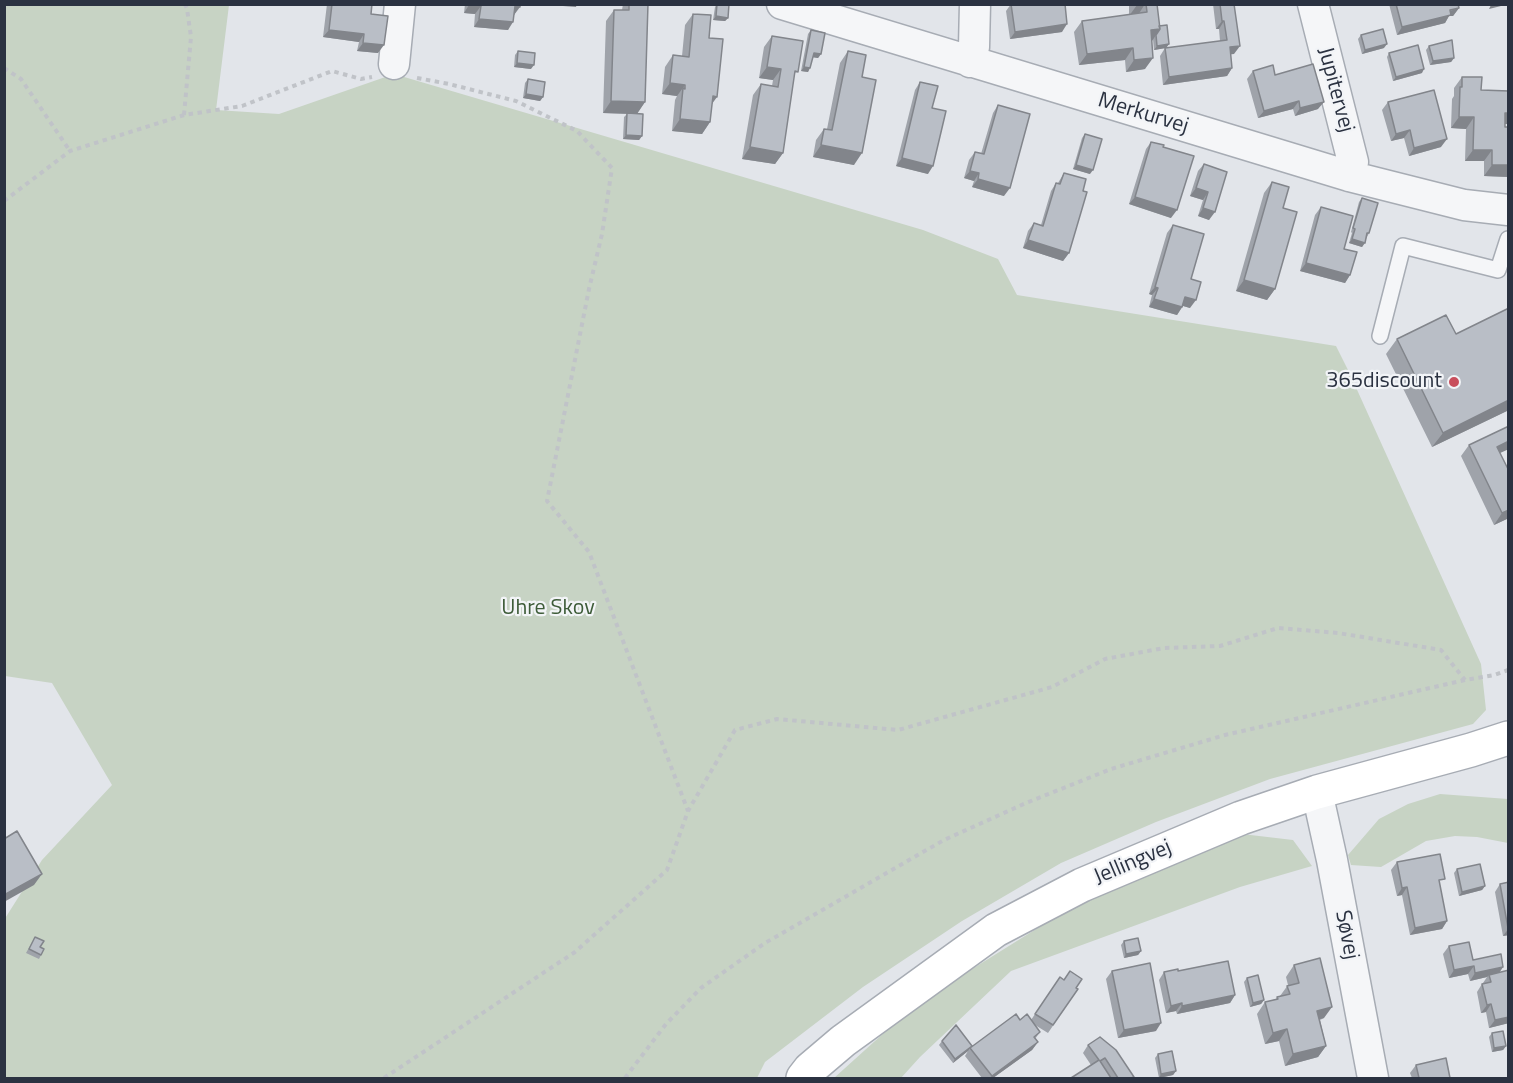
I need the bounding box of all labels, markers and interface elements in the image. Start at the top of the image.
street label: Jupitervej [1311,44,1359,136]
street label: Merkurvej [1095,88,1191,140]
place label: 365discount [1326,369,1442,395]
marker: 365discount [1447,375,1461,389]
park label: Uhre Skov [501,596,595,622]
street label: Jellingvej [1090,835,1176,891]
street label: Søvej [1328,908,1364,962]

